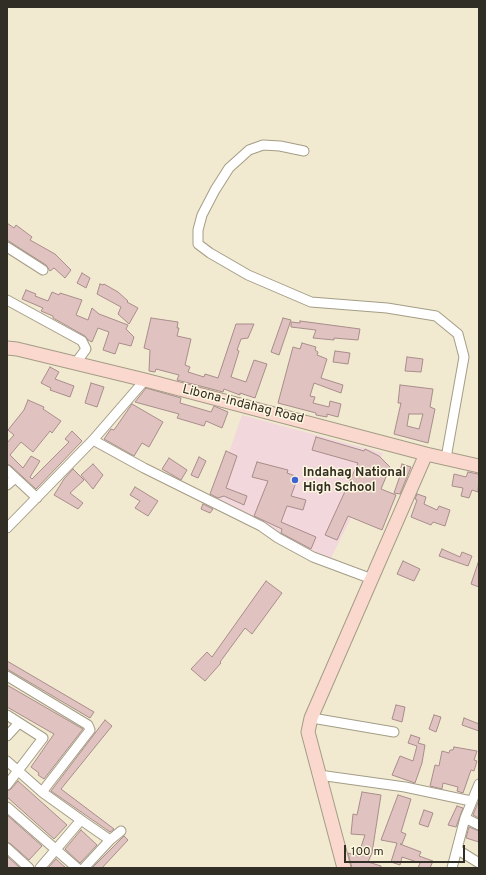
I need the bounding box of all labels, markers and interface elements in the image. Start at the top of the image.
street label: Libona-Indahag Road [181,382,305,428]
place label: Indahag National High School [303,465,406,496]
marker: Indahag National High School [290,475,300,485]
scale bar [346,837,467,863]
text: 100 m [351,844,384,860]

